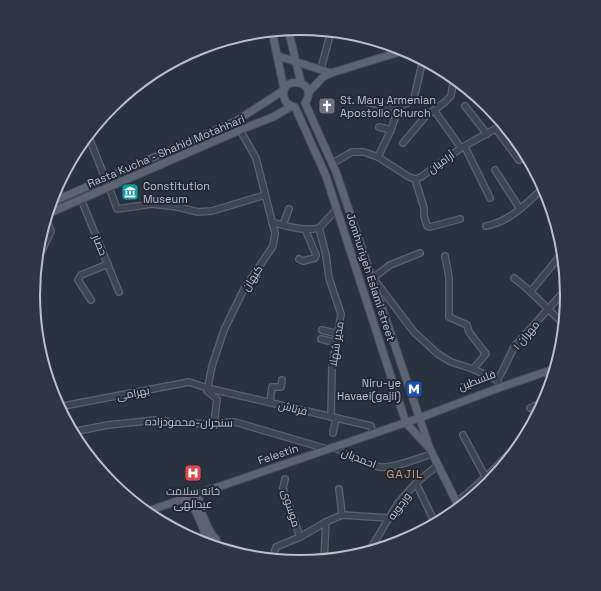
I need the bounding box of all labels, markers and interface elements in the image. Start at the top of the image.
place label: St. Mary Armenian Apostolic Church [340,93,436,120]
church icon: St. Mary Armenian Apostolic Church [317,96,337,116]
street label: Rasta Kucha - Shahid Motahhari [85,111,247,191]
street label: آرامیان [425,148,457,176]
place label: Constitution Museum [143,179,210,206]
museum icon: Constitution Museum [120,182,140,202]
street label: Jomhuriyeh Eslami street [344,211,398,343]
street label: حصار [89,231,111,258]
street label: کیهان [239,262,266,294]
street label: مهران ۱ [510,317,542,353]
street label: مدیر شهلا [326,320,346,368]
street label: فلسطین [456,367,498,393]
place label: Niru-ye Havaei(gajil) [337,376,401,403]
metro station icon: Niru-ye Havaei(gajil) [404,379,424,399]
street label: بهرامی [115,383,151,403]
street label: فرتاش [277,398,309,418]
street label: سنجران-محمودزاده [145,414,233,430]
street label: Felestin [256,441,300,467]
street label: احمدیان [340,445,378,471]
hospital icon: خانه سلامت عبدالهی [183,463,203,483]
district label: GAJIL [386,466,424,482]
place label: خانه سلامت عبدالهی [166,484,220,511]
street label: موسوی [279,487,303,529]
street label: ورجویه [384,489,414,523]

